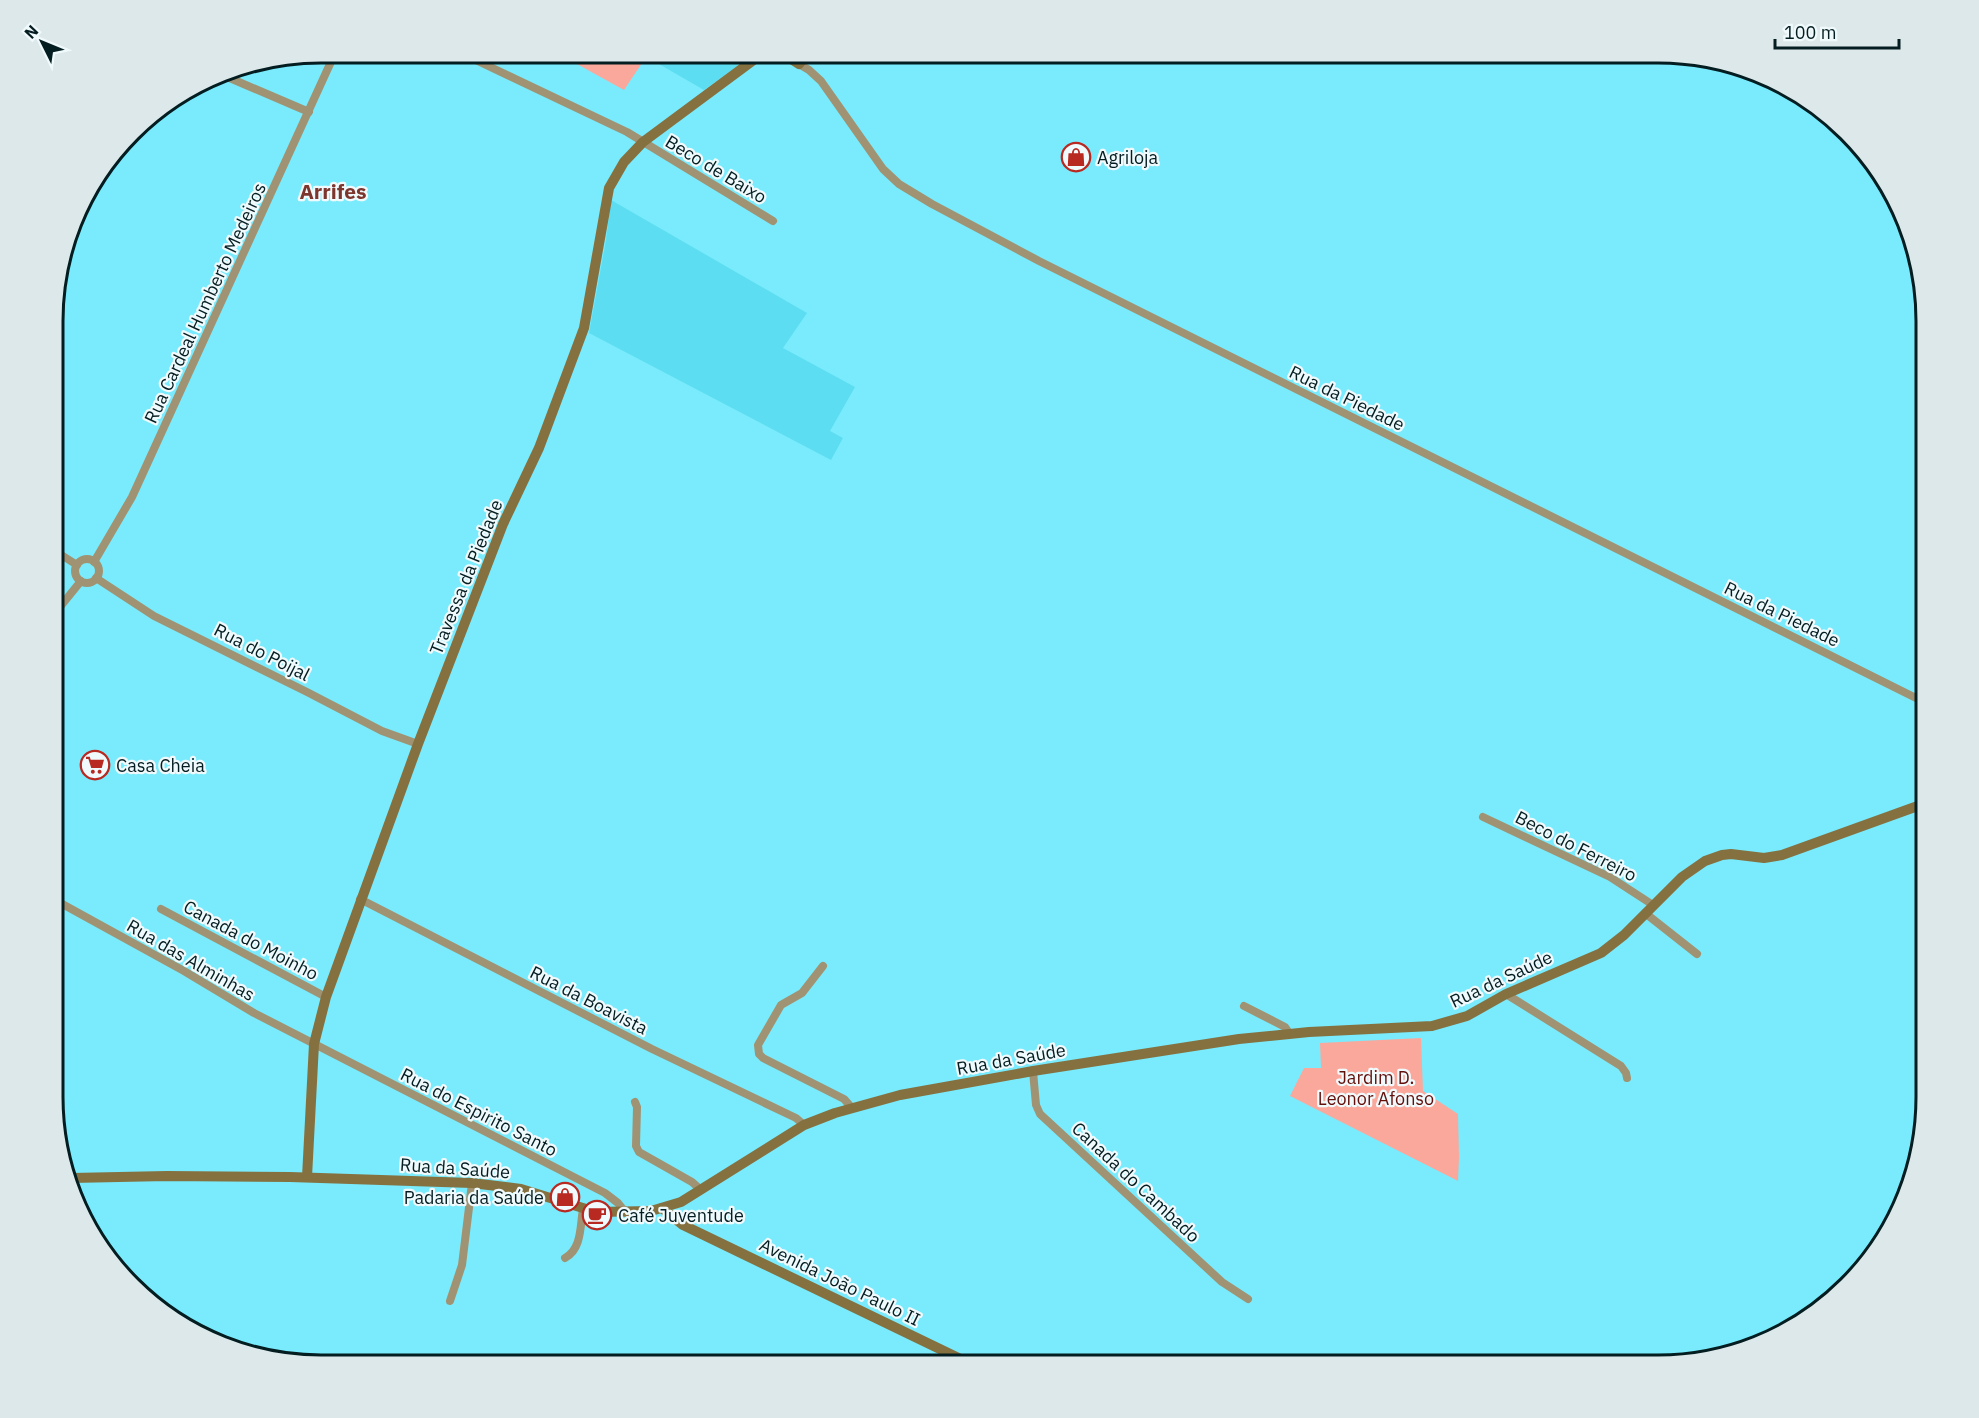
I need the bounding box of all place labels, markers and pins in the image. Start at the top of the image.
shop icon: Agriloja [1060,141,1092,173]
place label: Agriloja [1097,146,1159,169]
supermarket icon: Casa Cheia [79,749,111,781]
place label: Casa Cheia [116,754,205,777]
shop icon: Padaria da Saúde [549,1181,581,1213]
place label: Padaria da Saúde [404,1186,544,1209]
cafe icon: Café Juventude [581,1199,613,1231]
place label: Café Juventude [618,1204,744,1227]

